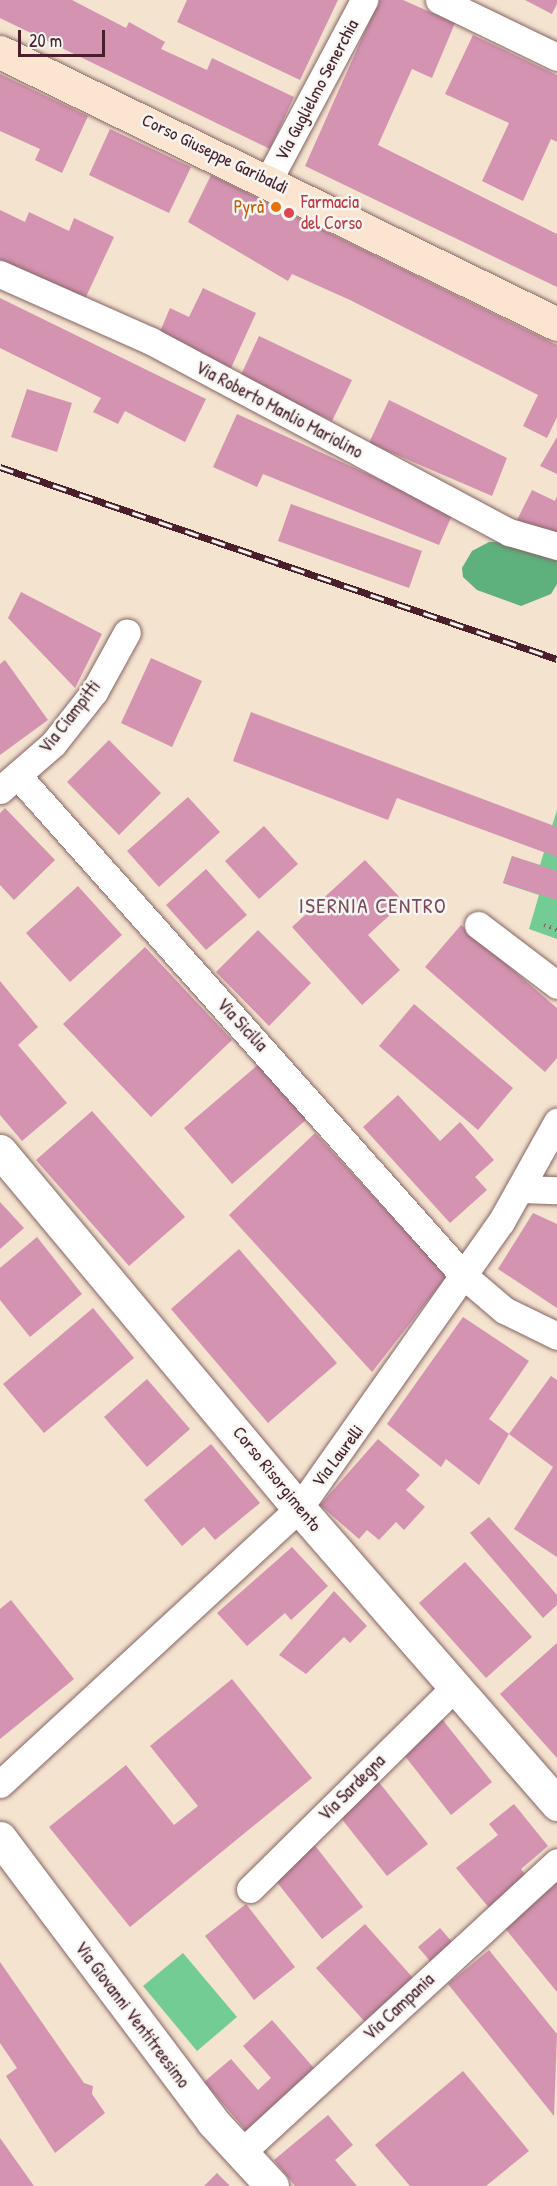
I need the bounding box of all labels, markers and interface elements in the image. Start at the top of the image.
street label: Via Guglielmo Senerchia [271,16,363,164]
scale bar [21,18,108,56]
text: 20 m [29,28,62,53]
street label: Corso Giuseppe Garibaldi [138,109,292,199]
place label: Farmacia del Corso [301,192,362,234]
place label: Pyrà [234,196,264,218]
marker: Pyrà [269,200,283,214]
marker: Farmacia del Corso [282,206,296,220]
street label: Via Roberto Manlio Mariolino [192,357,366,463]
street label: Via Ciampitti [35,676,105,758]
district label: ISERNIA CENTRO [299,893,447,919]
street label: Via Sicilia [212,994,272,1056]
street label: Via Laurelli [308,1421,368,1491]
street label: Corso Risorgimento [228,1422,326,1536]
street label: Via Sardegna [314,1750,390,1826]
street label: Via Giovanni Ventitreesimo [70,1938,194,2092]
street label: Via Campania [359,1969,439,2045]

